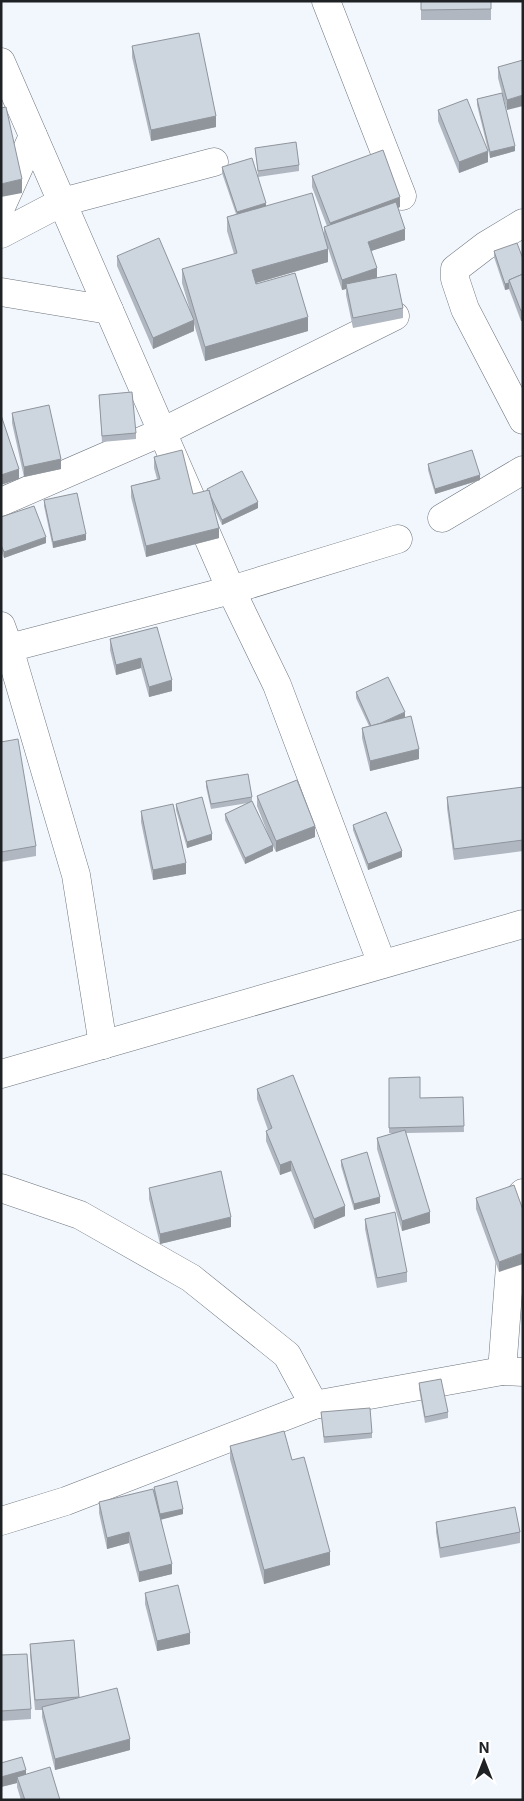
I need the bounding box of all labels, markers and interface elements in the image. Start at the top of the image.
north arrow [459,1736,509,1786]
text: N [479,1739,489,1756]

